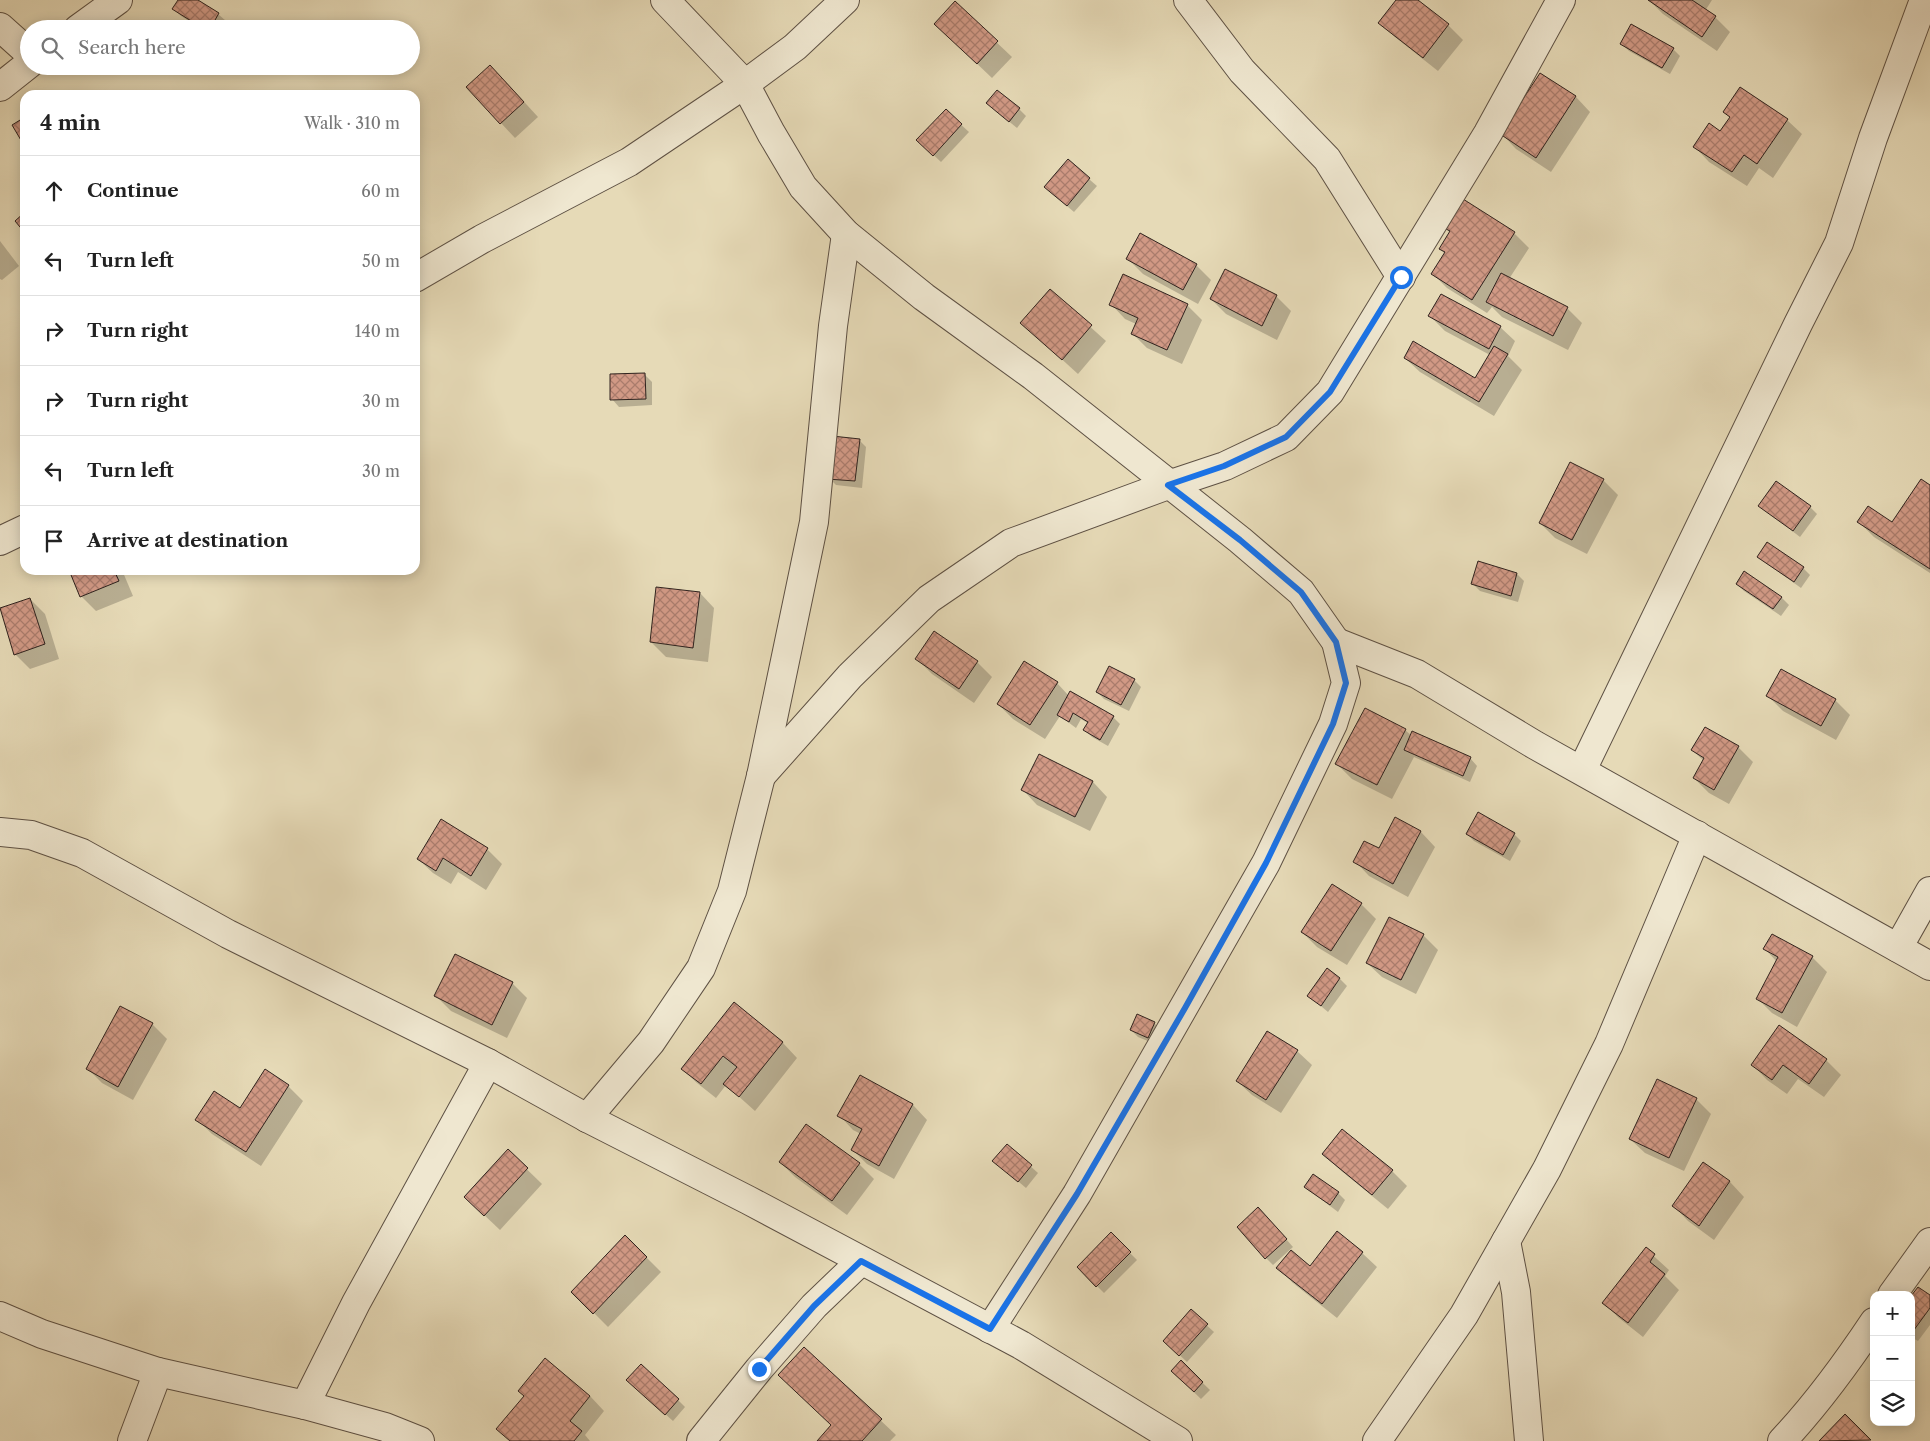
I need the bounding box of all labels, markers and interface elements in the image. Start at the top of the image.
search box [20,20,420,75]
icon: search [38,34,66,62]
text: Search here [78,36,186,59]
text: 4 min [40,110,101,135]
text: Walk · 310 m [304,113,400,133]
icon: ahead [40,177,68,205]
text: Continue [87,179,179,202]
text: 60 m [361,181,400,201]
icon: left [40,247,68,275]
text: Turn left [87,249,174,272]
text: 50 m [362,251,400,271]
route start [1390,266,1413,289]
icon: right [40,317,68,345]
text: Turn right [87,319,188,342]
text: 140 m [355,321,400,341]
icon: right [40,387,68,415]
text: Turn right [87,389,188,412]
text: 30 m [362,391,400,411]
icon: left [40,457,68,485]
text: Turn left [87,459,174,482]
text: 30 m [362,461,400,481]
icon: arrive [40,527,68,555]
text: Arrive at destination [87,529,288,552]
map controls [1870,1291,1915,1426]
button: + [1870,1291,1915,1336]
button: − [1870,1336,1915,1381]
route end [748,1358,771,1381]
button: layers [1870,1381,1915,1426]

